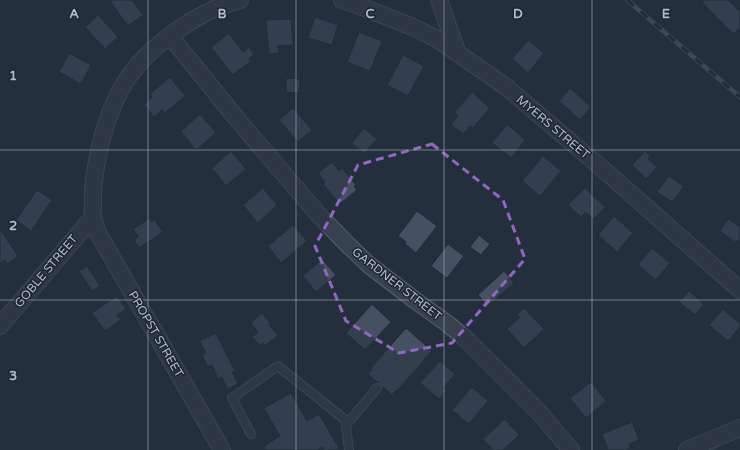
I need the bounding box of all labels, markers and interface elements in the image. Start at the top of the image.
text: A [69,6,79,22]
text: B [217,6,227,22]
text: C [365,6,375,22]
text: D [513,6,523,22]
text: E [662,6,670,22]
text: 1 [9,68,17,84]
street label: MYERS STREET [513,92,593,162]
text: 2 [9,218,17,234]
street label: GOBLE STREET [12,231,81,310]
street label: GARDNER STREET [349,245,445,324]
street label: PROPST STREET [126,288,187,380]
text: 3 [9,368,17,384]

